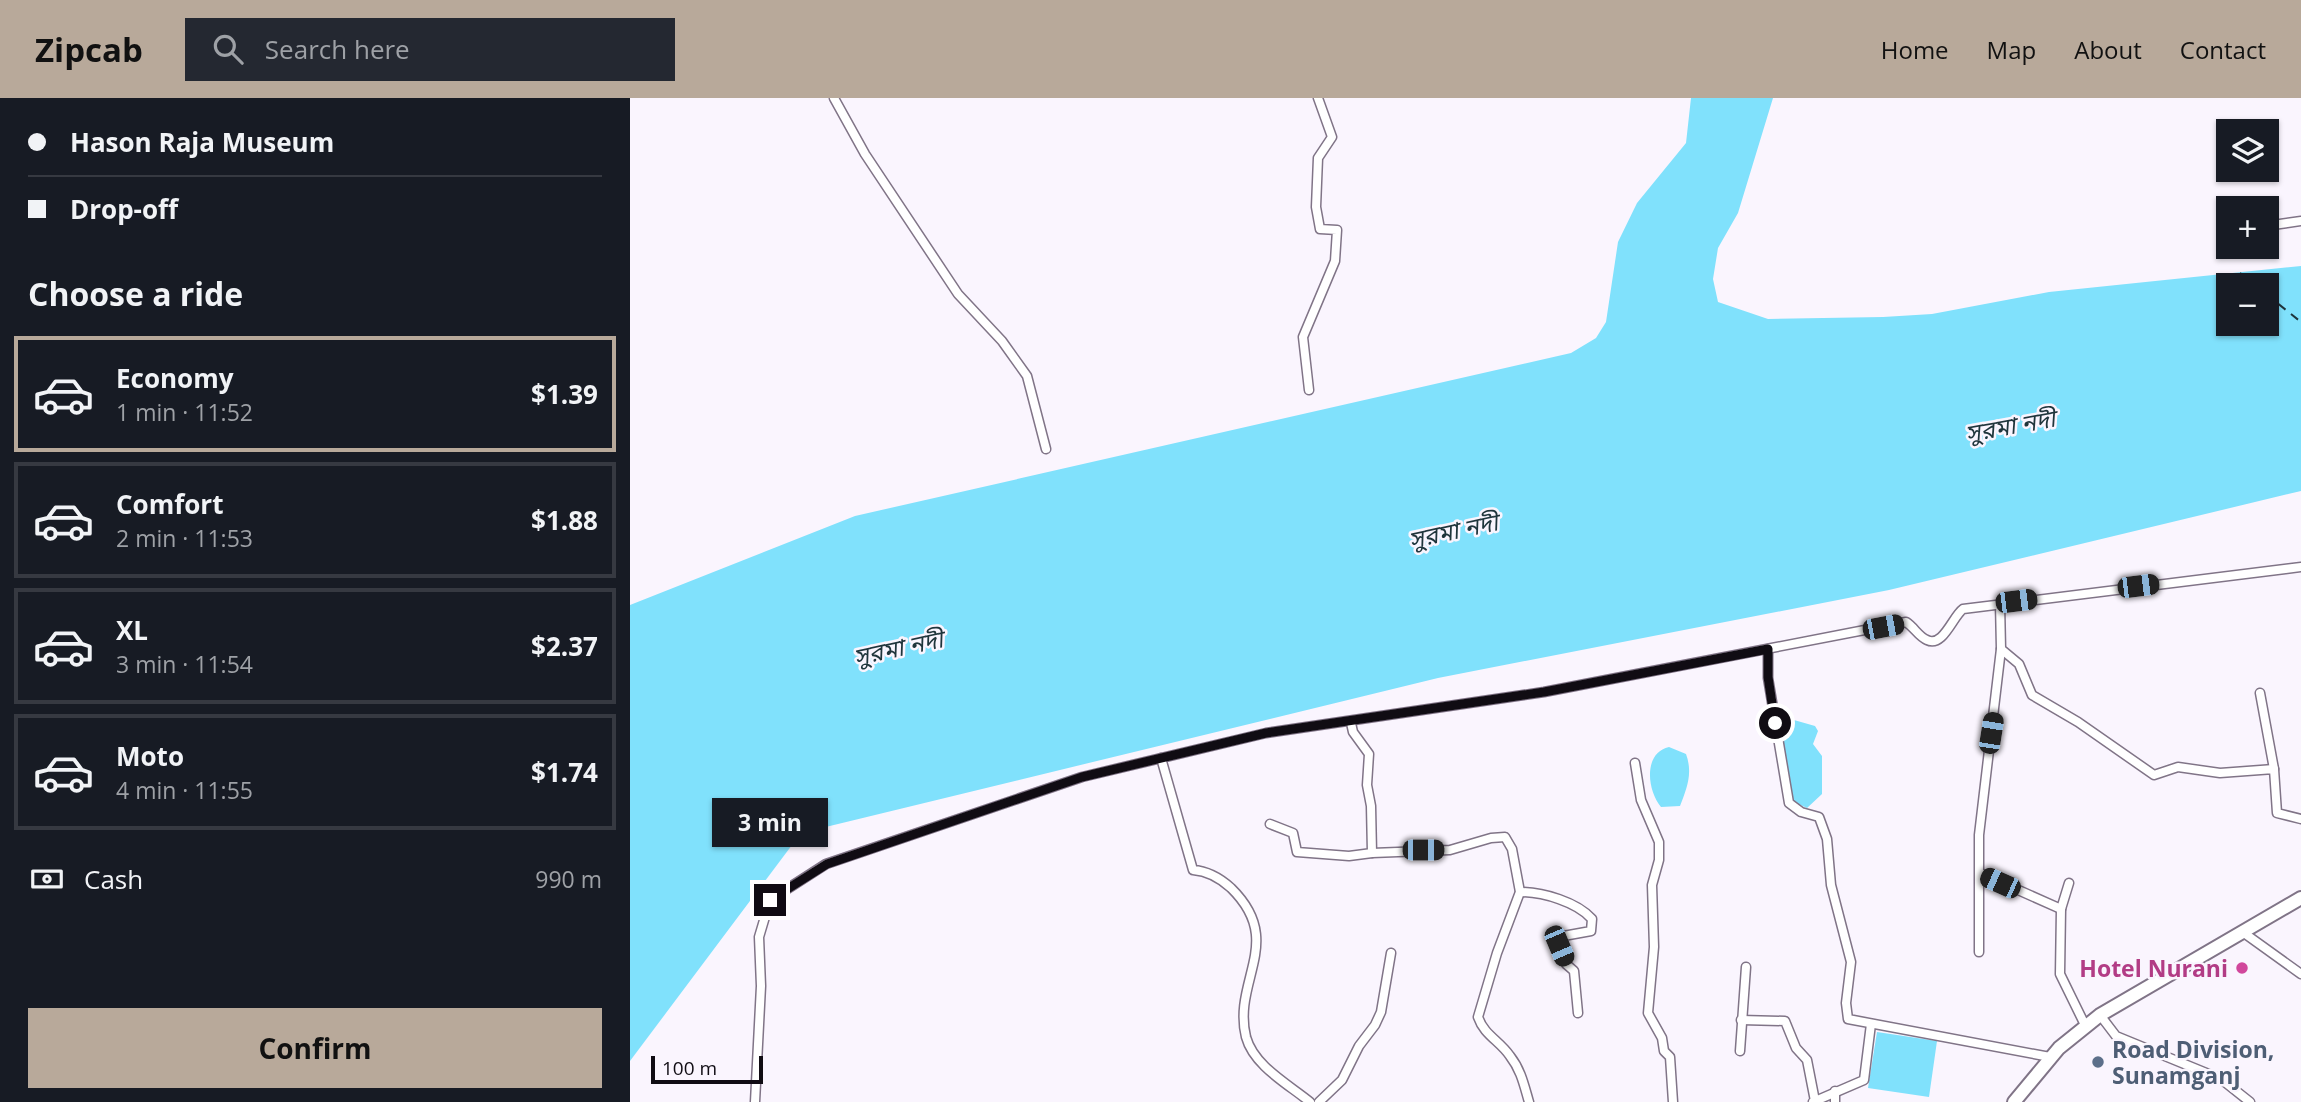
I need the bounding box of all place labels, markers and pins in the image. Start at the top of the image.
place label: Hotel Nurani [2079,952,2228,984]
marker: Hotel Nurani [2234,960,2250,976]
place label: Road Division, Sunamganj [2112,1033,2274,1091]
marker: Road Division, Sunamganj [2090,1054,2106,1070]

